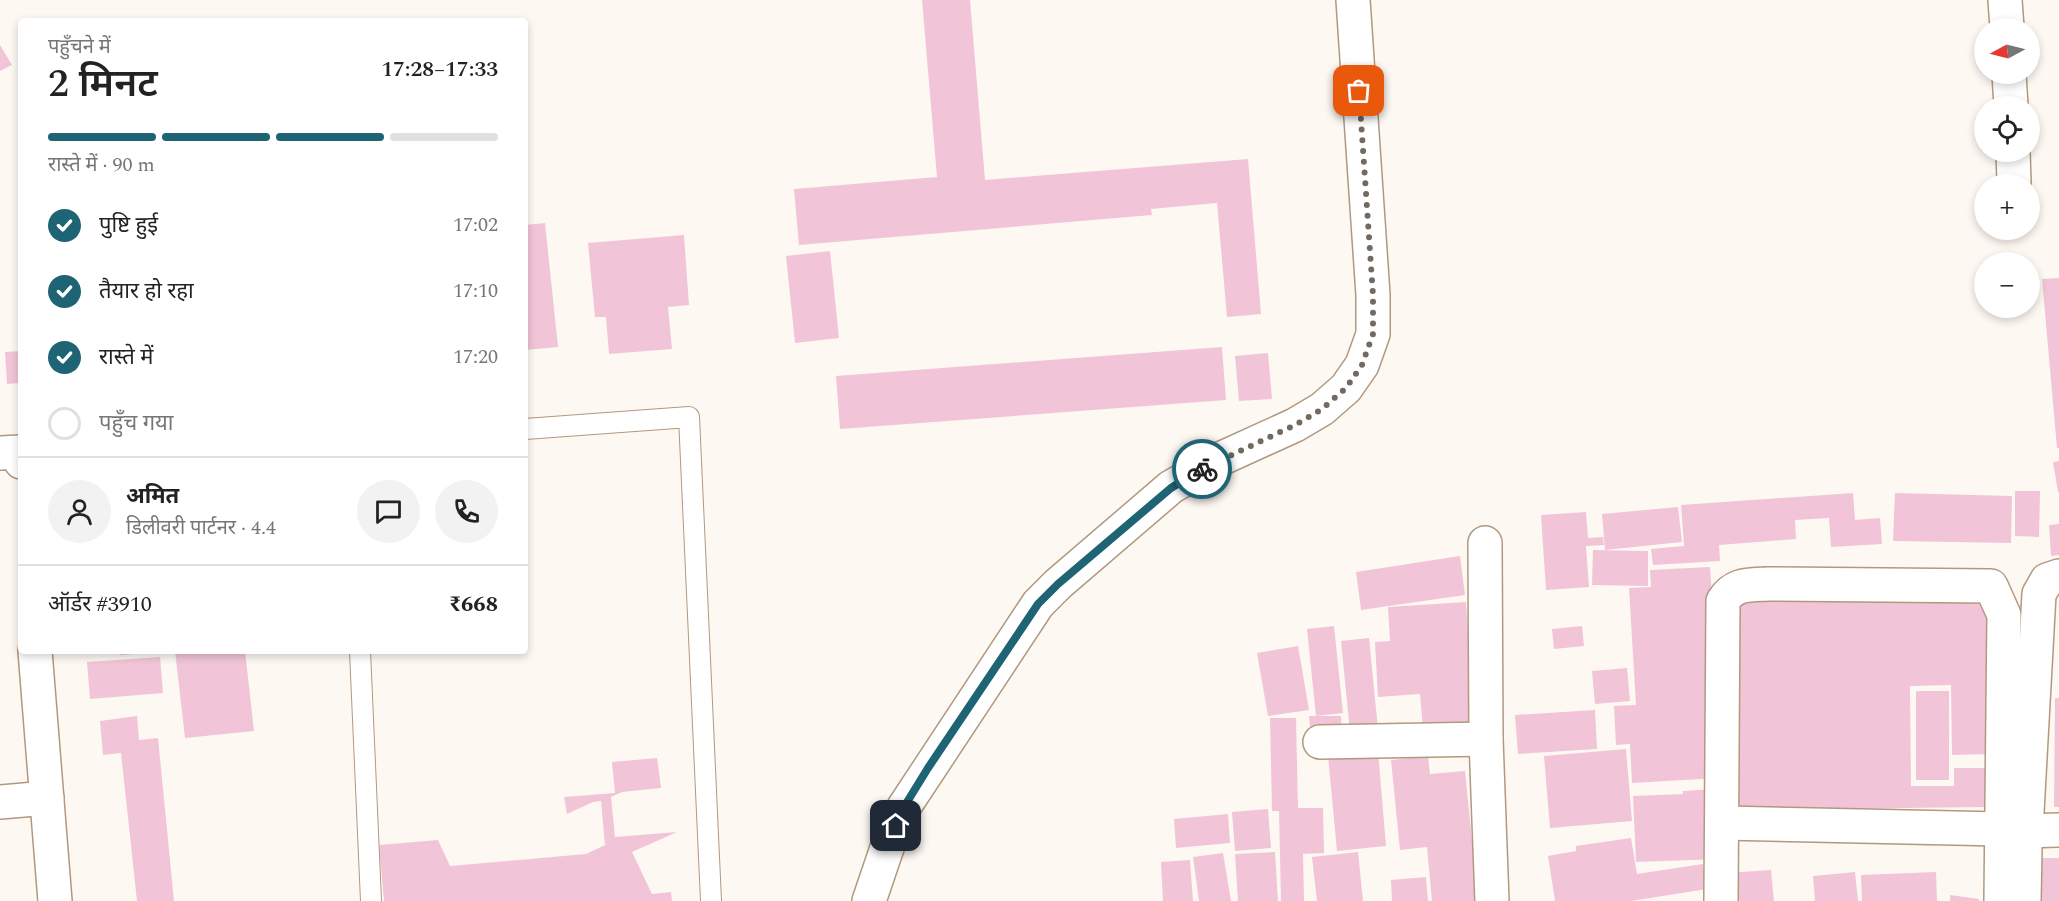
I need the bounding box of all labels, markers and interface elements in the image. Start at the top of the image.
north arrow [1974,18,2040,84]
map controls [1974,18,2040,318]
text: पहुँचने में [48,32,111,62]
text: 17:28–17:33 [381,53,498,86]
text: 2 मिनट [48,55,158,114]
pin [1333,65,1384,116]
icon: bag [1342,74,1375,107]
button: locate [1974,96,2040,162]
text: रास्ते में · 90 m [48,150,155,180]
button: + [1974,174,2040,240]
icon: check [48,209,81,242]
text: पुष्टि हुई [99,209,158,242]
text: 17:02 [453,210,498,240]
button: − [1974,252,2040,318]
icon: check [48,275,81,308]
text: तैयार हो रहा [99,275,194,308]
text: 17:10 [453,276,498,306]
icon: check [48,341,81,374]
text: रास्ते में [99,341,153,374]
text: 17:20 [453,342,498,372]
text: पहुँच गया [99,407,174,440]
courier [1172,439,1232,499]
icon: bike [1186,453,1219,486]
button: person [48,480,111,543]
text: अमित [126,480,179,513]
button: chat [357,480,420,543]
button: phone [435,480,498,543]
text: डिलीवरी पार्टनर · 4.4 [126,513,276,543]
text: ऑर्डर #3910 [48,588,152,621]
text: ₹668 [449,588,498,621]
pin [870,800,921,851]
icon: home [879,809,912,842]

